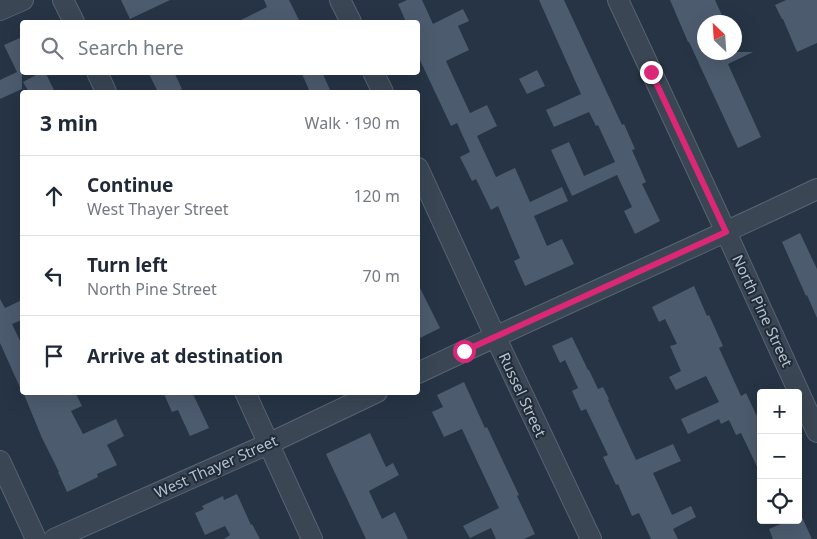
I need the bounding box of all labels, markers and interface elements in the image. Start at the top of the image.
north arrow [697,15,742,60]
search box [20,20,420,75]
icon: search [38,34,66,62]
text: Search here [78,35,184,61]
route end [640,61,663,84]
text: 3 min [40,109,98,137]
text: Walk · 190 m [305,112,400,134]
text: Continue [87,172,173,198]
icon: ahead [40,182,68,210]
text: 120 m [353,185,400,207]
text: West Thayer Street [87,198,229,220]
street label: North Pine Street [728,251,798,370]
text: Turn left [87,252,168,278]
icon: left [40,262,68,290]
text: 70 m [363,265,400,287]
text: North Pine Street [87,278,217,300]
route start [453,340,476,363]
icon: arrive [40,342,68,370]
text: Arrive at destination [87,343,283,369]
street label: Russel Street [495,349,551,441]
map controls [757,389,802,524]
button: + [757,389,802,434]
street label: West Thayer Street [151,430,281,502]
button: − [757,434,802,479]
button: locate [757,479,802,524]

